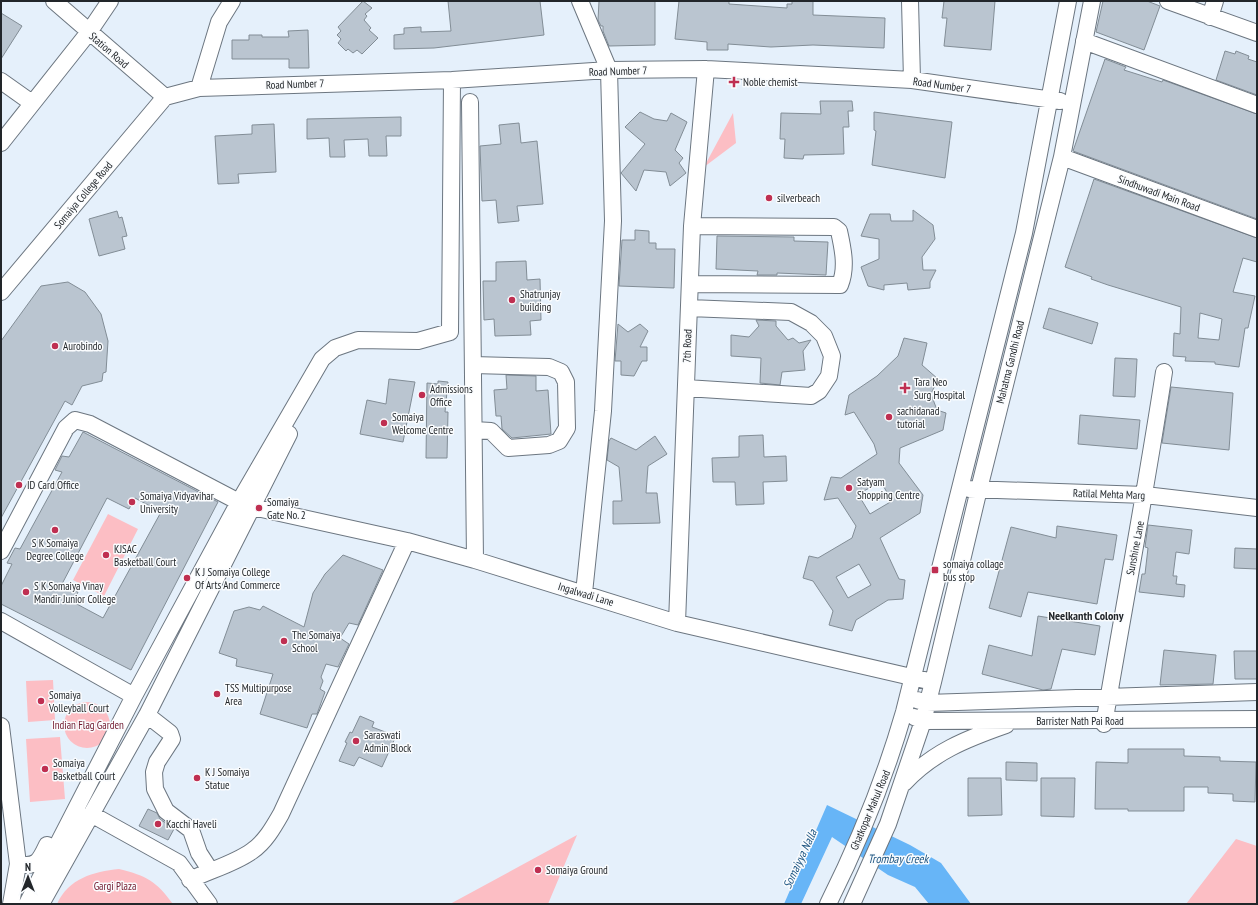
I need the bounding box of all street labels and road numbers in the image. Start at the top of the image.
street label: Station Road [86,29,132,71]
street label: Road Number 7 [588,63,648,79]
street label: Road Number 7 [912,74,972,96]
street label: Road Number 7 [265,76,325,92]
street label: Somaiya College Road [51,158,115,232]
street label: Sindhuwadi Main Road [1116,172,1202,214]
street label: Mahatma Gandhi Road [993,319,1027,405]
street label: 7th Road [679,329,695,363]
street label: Ratilal Mehta Marg [1073,486,1146,502]
street label: Sunshine Lane [1123,519,1147,576]
street label: Ingalwadi Lane [556,579,616,609]
street label: Barrister Nath Pai Road [1036,714,1124,728]
street label: Ghatkopar Mahul Road [847,768,893,852]

